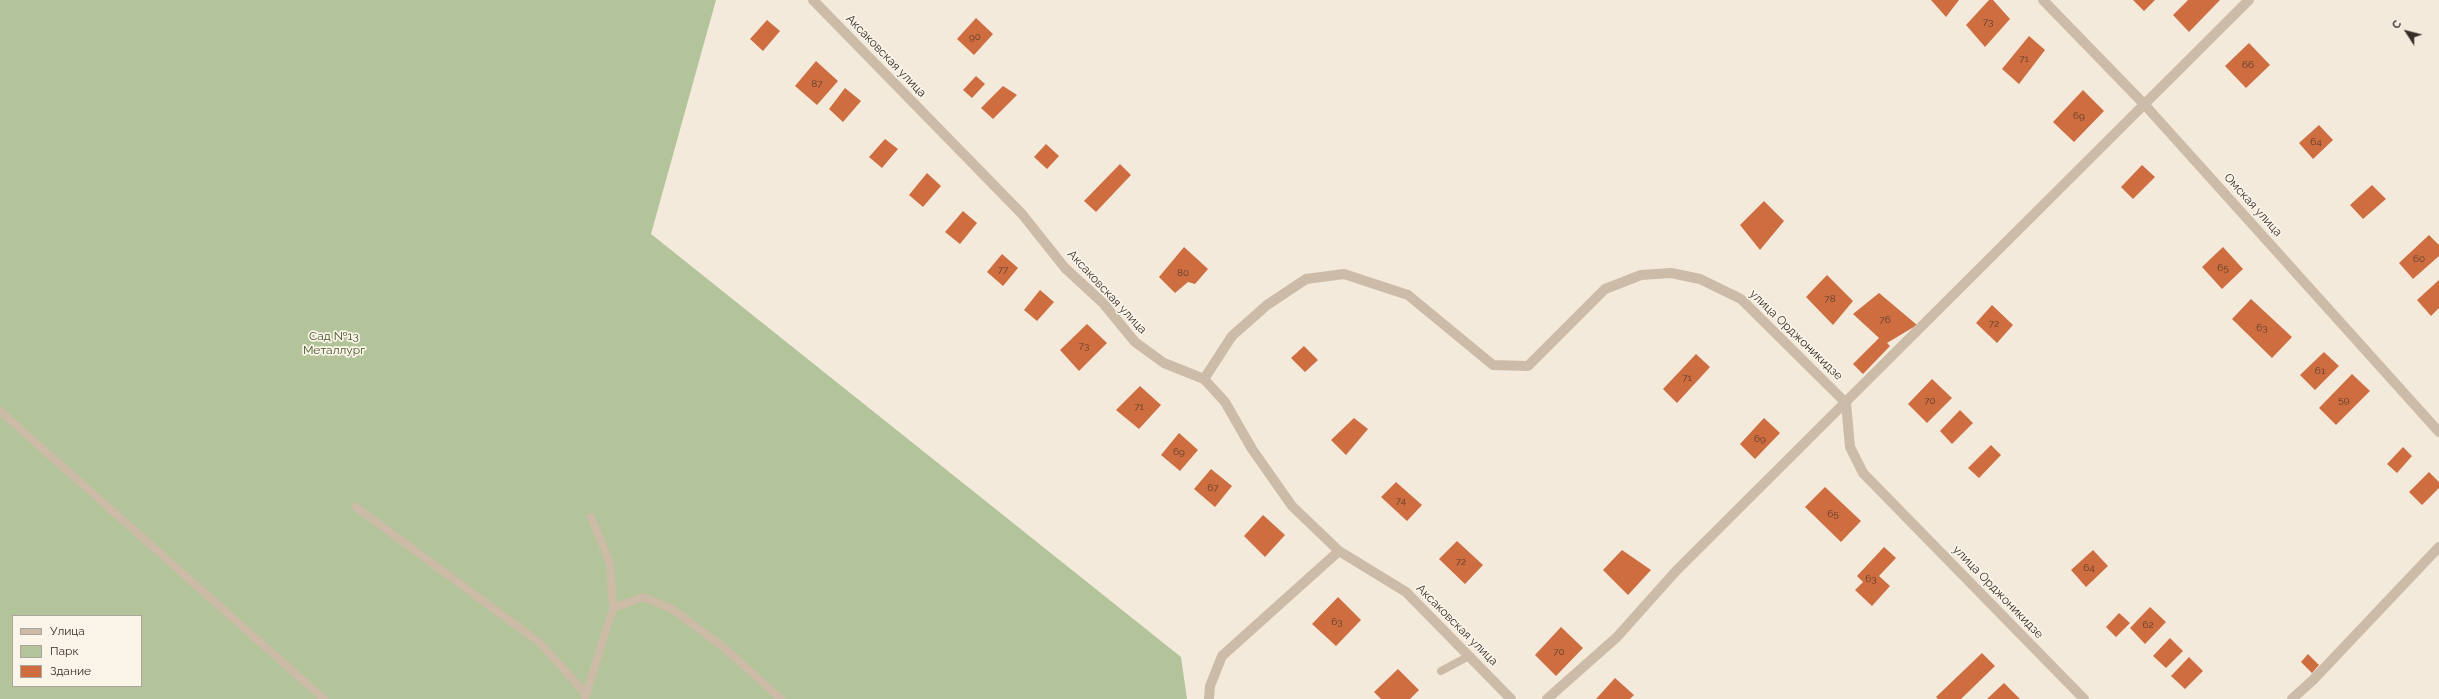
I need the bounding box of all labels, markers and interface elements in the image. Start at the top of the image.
street label: Аксаковская улица [843,12,929,100]
north arrow [2387,12,2427,52]
house number: 73 [1983,16,1993,28]
text: С [2389,18,2404,32]
house number: 90 [969,31,981,43]
house number: 71 [2019,53,2029,65]
house number: 66 [2242,59,2254,71]
house number: 87 [811,78,823,90]
house number: 69 [2073,110,2085,122]
house number: 64 [2310,136,2322,148]
street label: Омская улица [2221,170,2285,240]
street label: Аксаковская улица [1064,247,1150,337]
house number: 60 [2413,253,2425,265]
house number: 65 [2217,262,2229,274]
house number: 77 [998,264,1008,276]
house number: 80 [1177,267,1189,279]
street label: улица Орджоникидзе [1746,287,1846,383]
house number: 78 [1824,293,1836,305]
house number: 76 [1879,314,1891,326]
house number: 72 [1989,318,1999,330]
house number: 63 [2256,322,2268,334]
park label: Сад №13 Металлург [303,329,365,357]
house number: 73 [1079,340,1089,352]
house number: 61 [2315,365,2325,377]
house number: 71 [1682,372,1692,384]
house number: 59 [2338,394,2350,406]
house number: 70 [1924,395,1936,407]
house number: 71 [1134,401,1144,413]
house number: 69 [1754,433,1766,445]
house number: 69 [1173,446,1185,458]
house number: 67 [1207,482,1219,494]
house number: 74 [1396,495,1406,507]
house number: 65 [1827,508,1839,520]
street label: улица Орджоникидзе [1950,542,2046,642]
house number: 72 [1456,556,1466,568]
house number: 64 [2083,562,2095,574]
house number: 63 [1865,573,1877,585]
street label: Аксаковская улица [1413,581,1501,669]
legend [12,615,142,687]
house number: 63 [1331,616,1343,628]
house number: 62 [2142,619,2154,631]
text: Улица [50,624,85,638]
text: Парк [50,644,79,658]
house number: 70 [1553,646,1565,658]
text: Здание [50,664,91,678]

